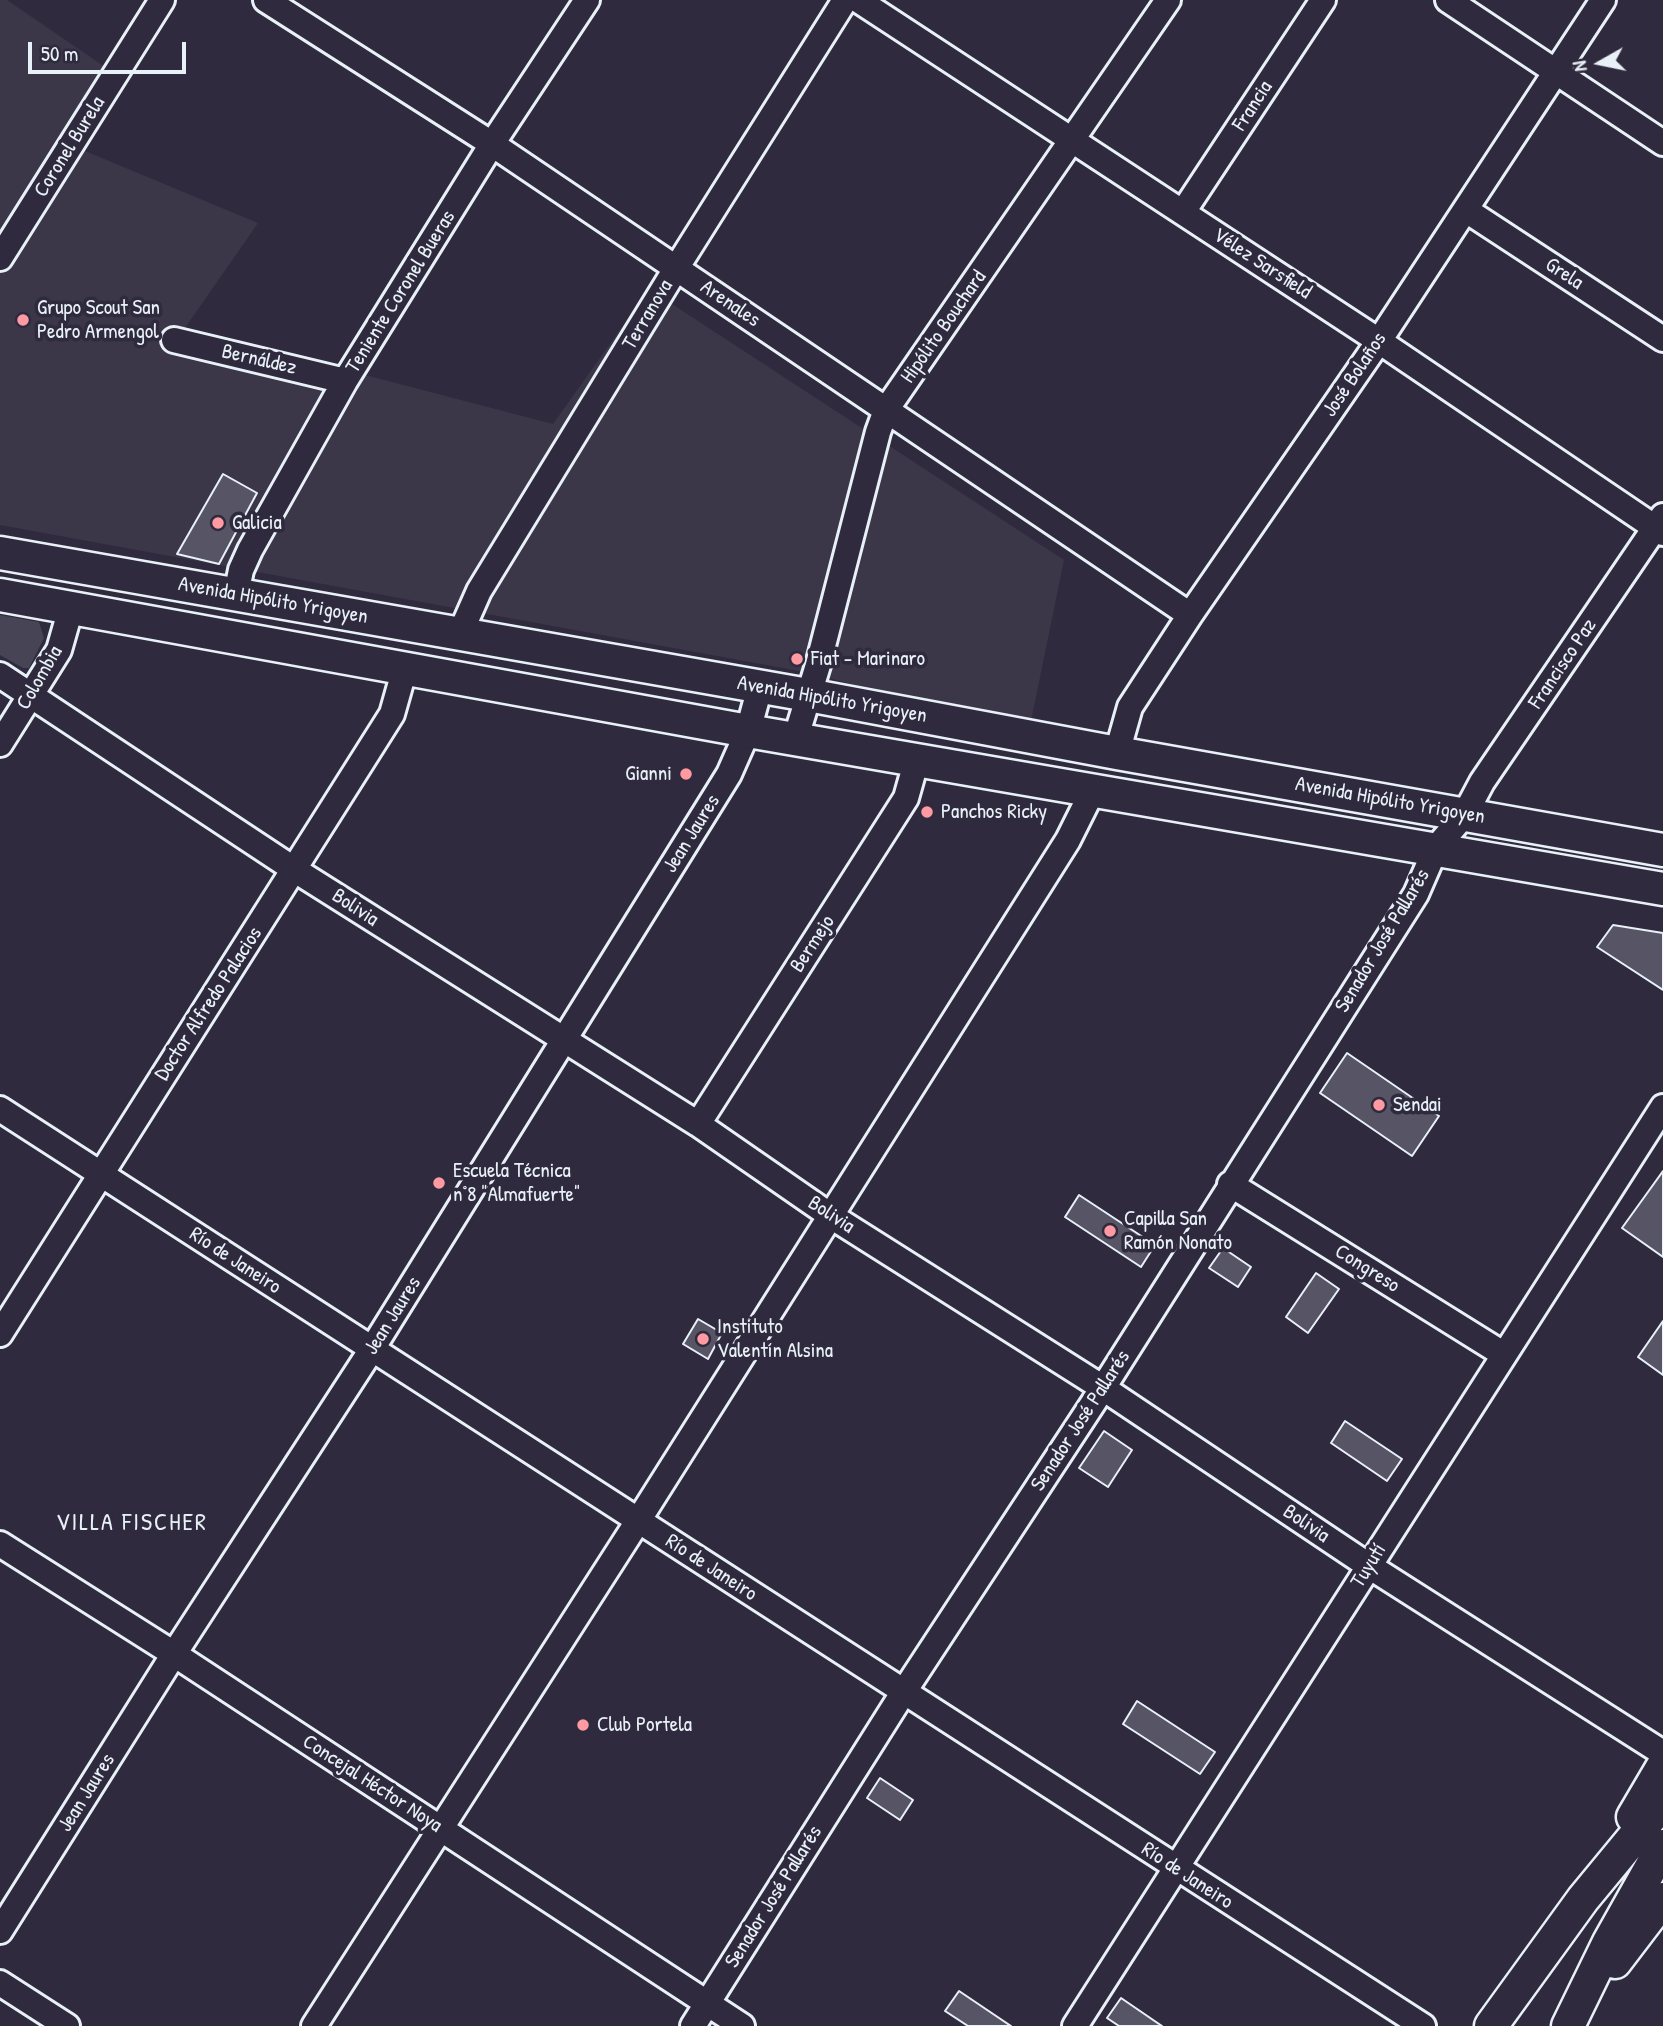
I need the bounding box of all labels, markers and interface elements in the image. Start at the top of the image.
scale bar [32,28,189,72]
north arrow [1565,28,1635,98]
text: 50 m [41,39,78,68]
text: N [1566,59,1593,73]
street label: Francia [1228,76,1278,136]
street label: Coronel Burela [29,92,111,202]
street label: Teniente Coronel Bueras [341,206,461,378]
street label: Vélez Sarsfield [1208,223,1316,305]
street label: Grela [1540,252,1588,296]
street label: Hipólito Bouchard [896,266,992,388]
street label: Terranova [617,275,679,355]
street label: Arenales [695,275,765,333]
place label: Grupo Scout San Pedro Armengol [37,295,160,345]
marker: Grupo Scout San Pedro Armengol [15,312,31,328]
street label: José Bolaños [1318,328,1392,422]
street label: Bernáldez [219,339,299,381]
place label: Galicia [232,510,282,536]
marker: Galicia [210,515,226,531]
street label: Avenida Hipólito Yrigoyen [176,572,370,630]
street label: Francisco Paz [1524,614,1602,714]
street label: Colombia [12,641,68,715]
place label: Fiat - Marinaro [811,646,925,672]
marker: Fiat - Marinaro [789,651,805,667]
street label: Avenida Hipólito Yrigoyen [735,671,929,729]
place label: Gianni [625,761,672,787]
marker: Gianni [678,766,694,782]
street label: Avenida Hipólito Yrigoyen [1293,772,1487,830]
street label: Jean Jaures [658,790,726,878]
place label: Panchos Ricky [941,799,1047,825]
marker: Panchos Ricky [919,804,935,820]
street label: Senador José Pallarés [1330,865,1436,1017]
street label: Bolivia [327,884,383,932]
street label: Bermejo [785,911,841,977]
street label: Doctor Alfredo Palacios [150,922,268,1086]
place label: Sendai [1393,1092,1442,1118]
marker: Sendai [1371,1097,1387,1113]
place label: Escuela Técnica n°8 "Almafuerte" [453,1158,580,1208]
marker: Escuela Técnica n°8 "Almafuerte" [431,1175,447,1191]
street label: Bolivia [803,1191,859,1239]
place label: Capilla San Ramón Nonato [1124,1206,1232,1256]
street label: Río de Janeiro [185,1222,285,1300]
marker: Capilla San Ramón Nonato [1102,1223,1118,1239]
street label: Congreso [1330,1239,1404,1299]
street label: Jean Jaures [359,1272,427,1360]
place label: Instituto Valentín Alsina [717,1314,833,1364]
marker: Instituto Valentín Alsina [695,1331,711,1347]
street label: Senador José Pallarés [1026,1346,1136,1496]
street label: Bolivia [1278,1499,1334,1549]
district label: VILLA FISCHER [58,1510,206,1538]
street label: Río de Janeiro [661,1529,761,1607]
street label: Tuyutí [1346,1539,1392,1593]
place label: Club Portela [597,1712,692,1738]
marker: Club Portela [575,1717,591,1733]
street label: Concejal Héctor Noya [298,1730,446,1838]
street label: Jean Jaures [53,1749,121,1837]
street label: Senador José Pallarés [720,1821,828,1973]
street label: Río de Janeiro [1137,1837,1237,1915]

